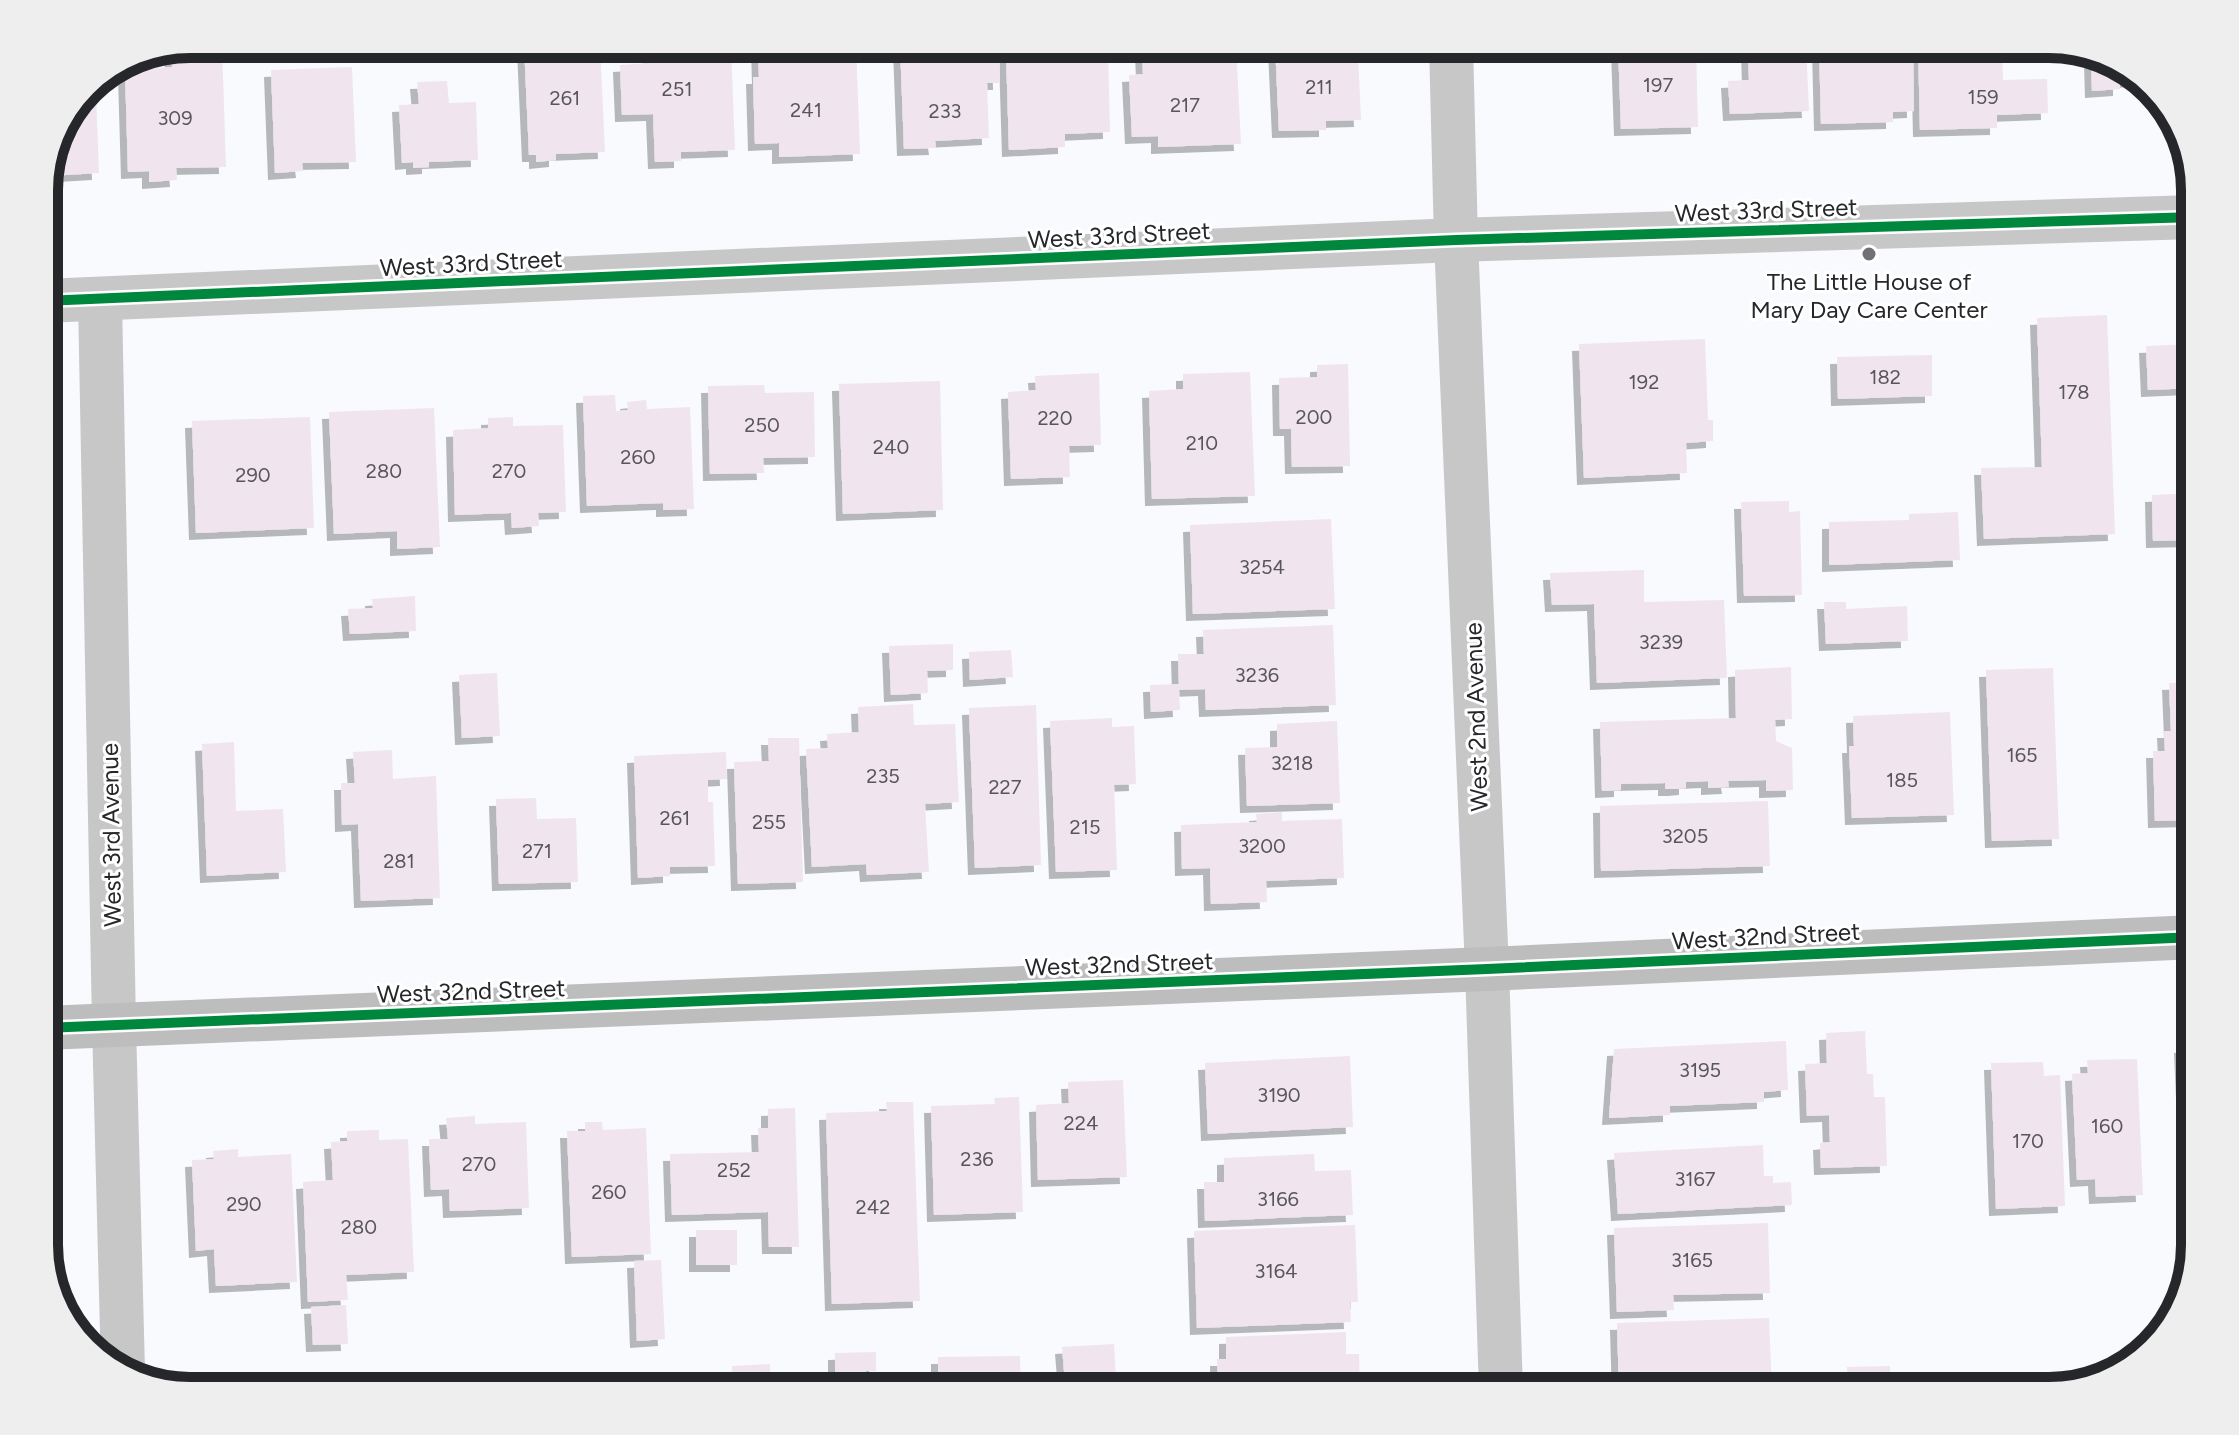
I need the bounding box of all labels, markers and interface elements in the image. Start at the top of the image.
house number: 197 [1643,73,1673,97]
house number: 211 [1305,75,1333,99]
house number: 251 [662,77,692,101]
house number: 159 [1967,85,1999,109]
house number: 261 [550,86,580,110]
house number: 217 [1170,93,1200,117]
house number: 241 [790,98,822,122]
house number: 233 [929,99,961,123]
house number: 309 [157,106,193,130]
street label: West 33rd Street [1674,192,1858,228]
street label: West 33rd Street [1027,216,1211,254]
street label: West 33rd Street [379,244,563,282]
marker: The Little House of Mary Day Care Center [1860,245,1878,263]
place label: The Little House of Mary Day Care Center [1750,267,1988,324]
house number: 182 [1869,365,1901,389]
house number: 192 [1629,370,1659,394]
house number: 178 [2058,380,2090,404]
house number: 200 [1296,405,1332,429]
house number: 220 [1037,406,1073,430]
house number: 250 [744,413,780,437]
house number: 210 [1186,431,1218,455]
house number: 240 [873,435,909,459]
house number: 260 [620,445,656,469]
house number: 280 [366,459,402,483]
house number: 270 [492,459,526,483]
house number: 290 [235,463,271,487]
house number: 3254 [1239,555,1285,579]
street label: West 2nd Avenue [1458,622,1494,812]
house number: 3239 [1639,630,1683,654]
house number: 3236 [1235,663,1279,687]
street label: West 3rd Avenue [95,743,127,927]
house number: 165 [2006,743,2038,767]
house number: 3218 [1271,751,1313,775]
house number: 235 [866,764,900,788]
house number: 185 [1886,768,1918,792]
house number: 227 [988,775,1022,799]
house number: 261 [660,806,690,830]
house number: 255 [752,810,786,834]
house number: 215 [1070,815,1100,839]
house number: 3205 [1662,824,1708,848]
house number: 3200 [1238,834,1286,858]
house number: 271 [522,839,552,863]
house number: 281 [383,849,415,873]
street label: West 32nd Street [1671,917,1861,955]
street label: West 32nd Street [1024,946,1214,982]
street label: West 32nd Street [376,973,566,1009]
house number: 3195 [1679,1058,1721,1082]
house number: 3190 [1257,1083,1301,1107]
house number: 224 [1064,1111,1098,1135]
house number: 160 [2091,1114,2123,1138]
house number: 170 [2012,1129,2044,1153]
house number: 236 [960,1147,994,1171]
house number: 270 [462,1152,496,1176]
house number: 252 [717,1158,751,1182]
house number: 3167 [1674,1167,1716,1191]
house number: 260 [591,1180,627,1204]
house number: 3166 [1257,1187,1299,1211]
house number: 290 [226,1192,262,1216]
house number: 242 [856,1195,890,1219]
house number: 280 [341,1215,377,1239]
house number: 3165 [1671,1248,1713,1272]
house number: 3164 [1255,1259,1297,1283]

